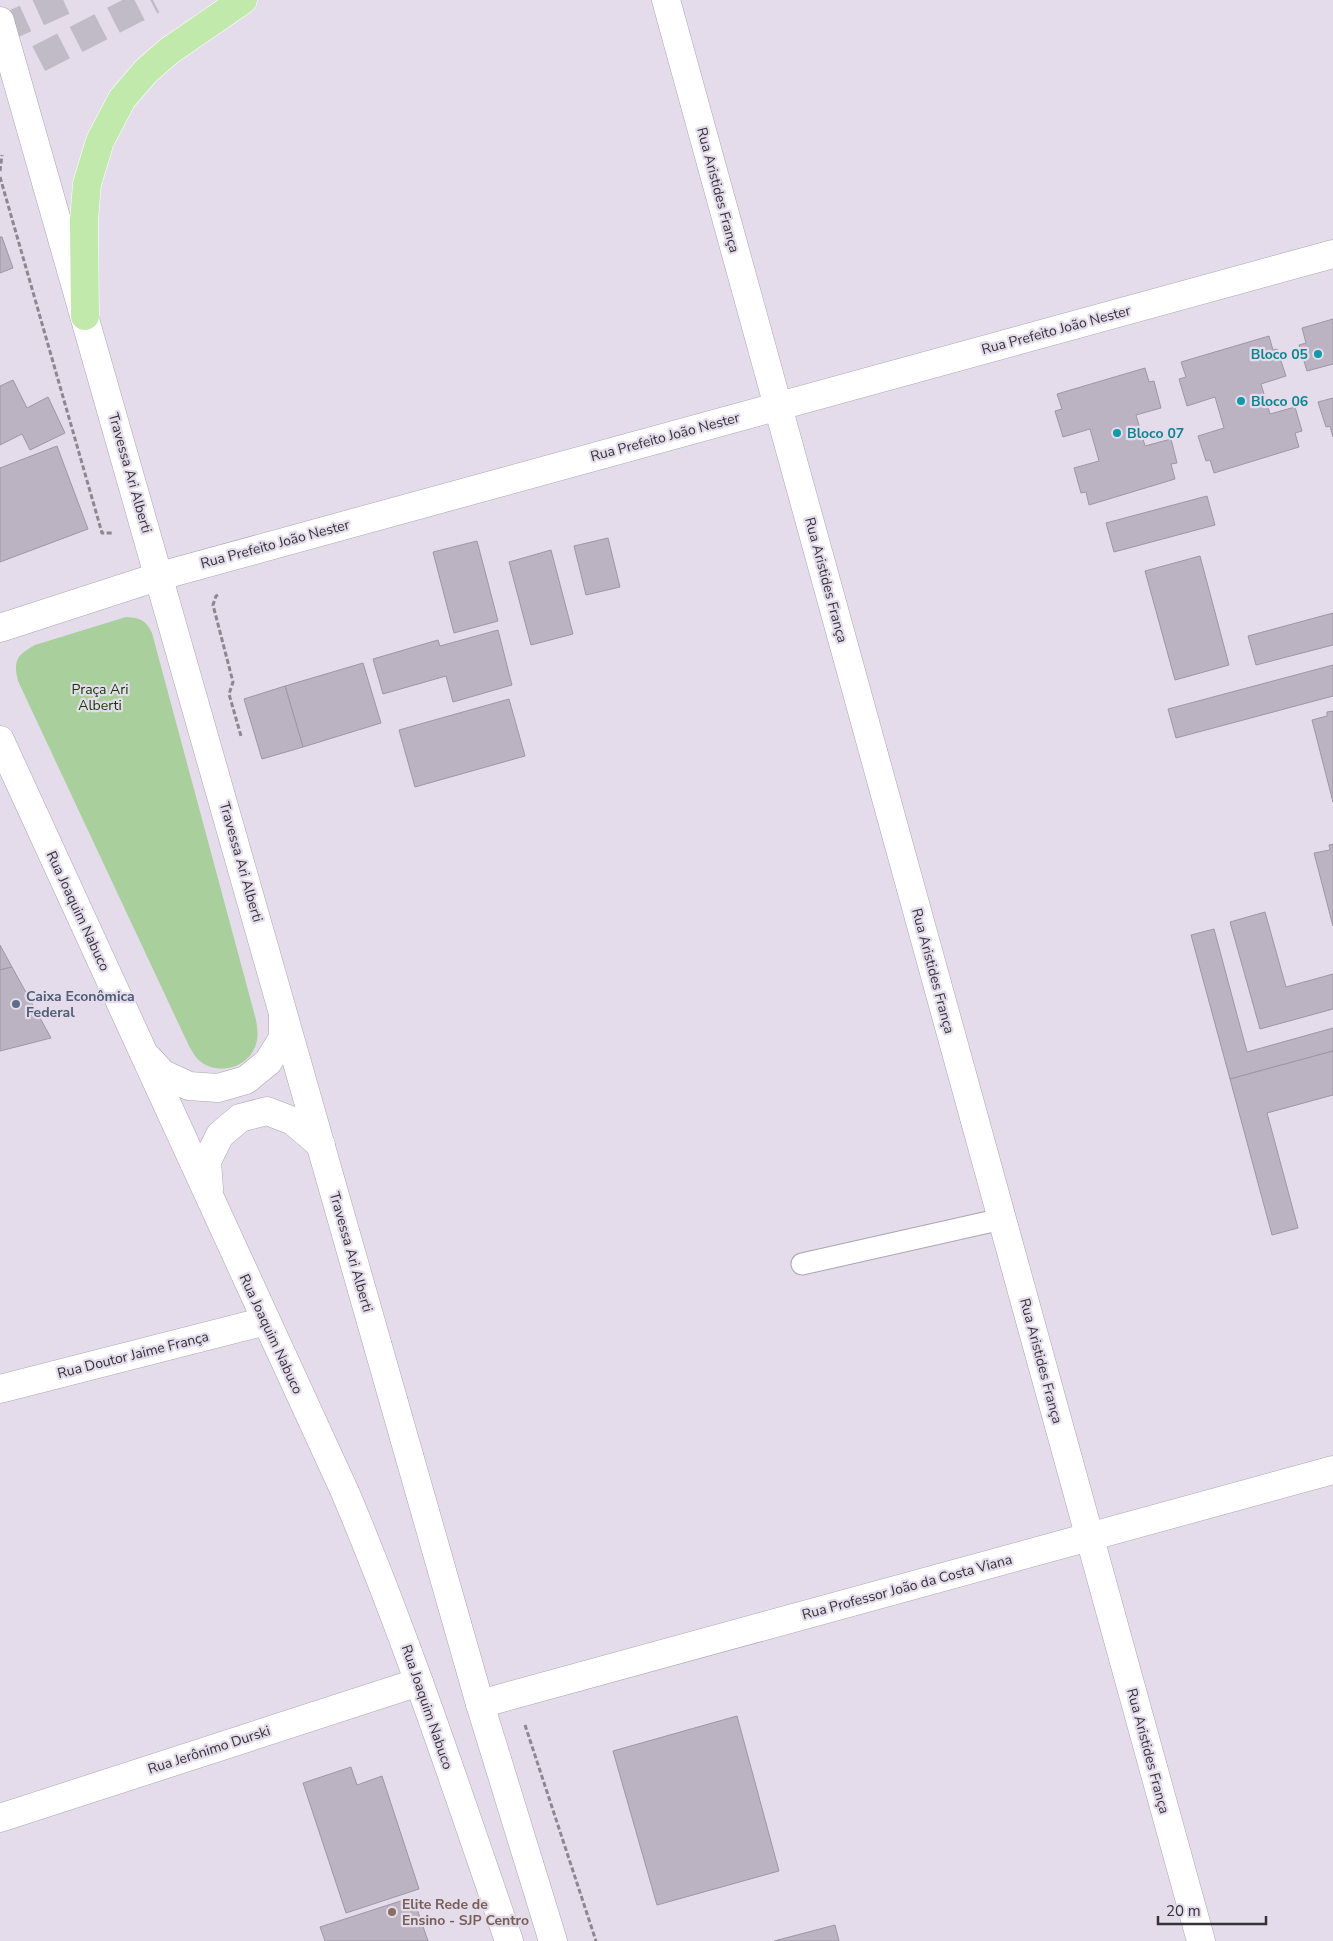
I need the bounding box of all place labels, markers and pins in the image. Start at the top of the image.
place label: Bloco 05 [1251,345,1308,364]
marker: Bloco 05 [1312,348,1324,360]
place label: Bloco 06 [1251,392,1308,411]
marker: Bloco 06 [1235,395,1247,407]
place label: Bloco 07 [1127,424,1184,443]
marker: Bloco 07 [1111,427,1123,439]
place label: Caixa Econômica Federal [26,987,135,1022]
marker: Caixa Econômica Federal [10,998,22,1010]
place label: Elite Rede de Ensino - SJP Centro [402,1895,529,1930]
marker: Elite Rede de Ensino - SJP Centro [386,1906,398,1918]

